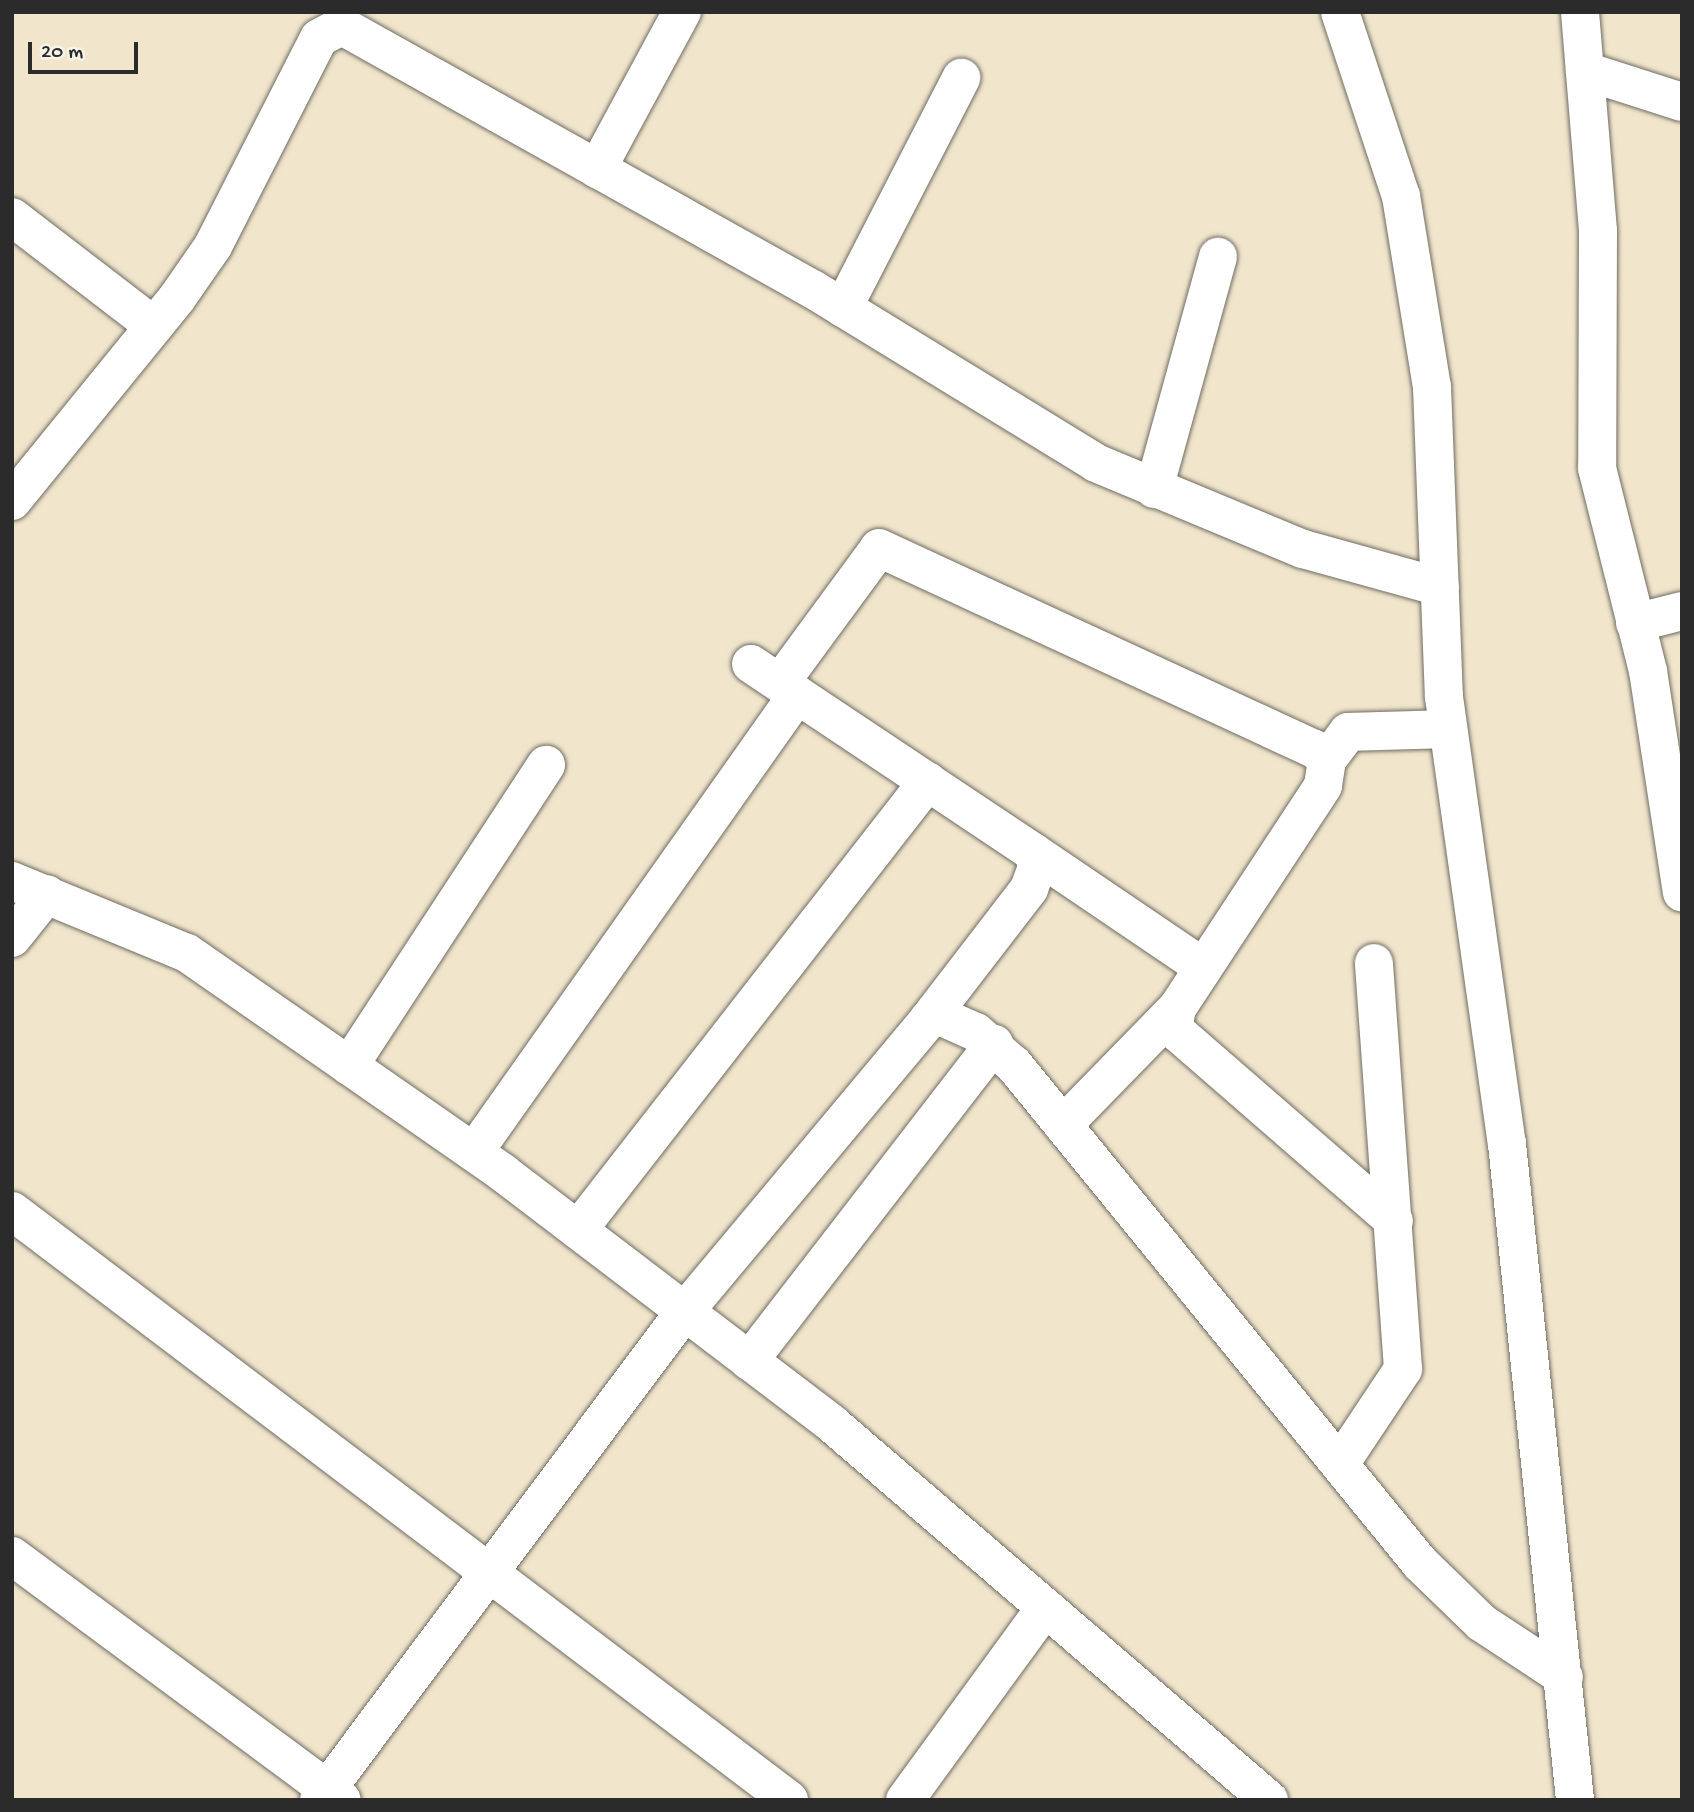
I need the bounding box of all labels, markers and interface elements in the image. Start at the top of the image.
scale bar [32,28,142,72]
text: 20 m [41,41,83,66]

